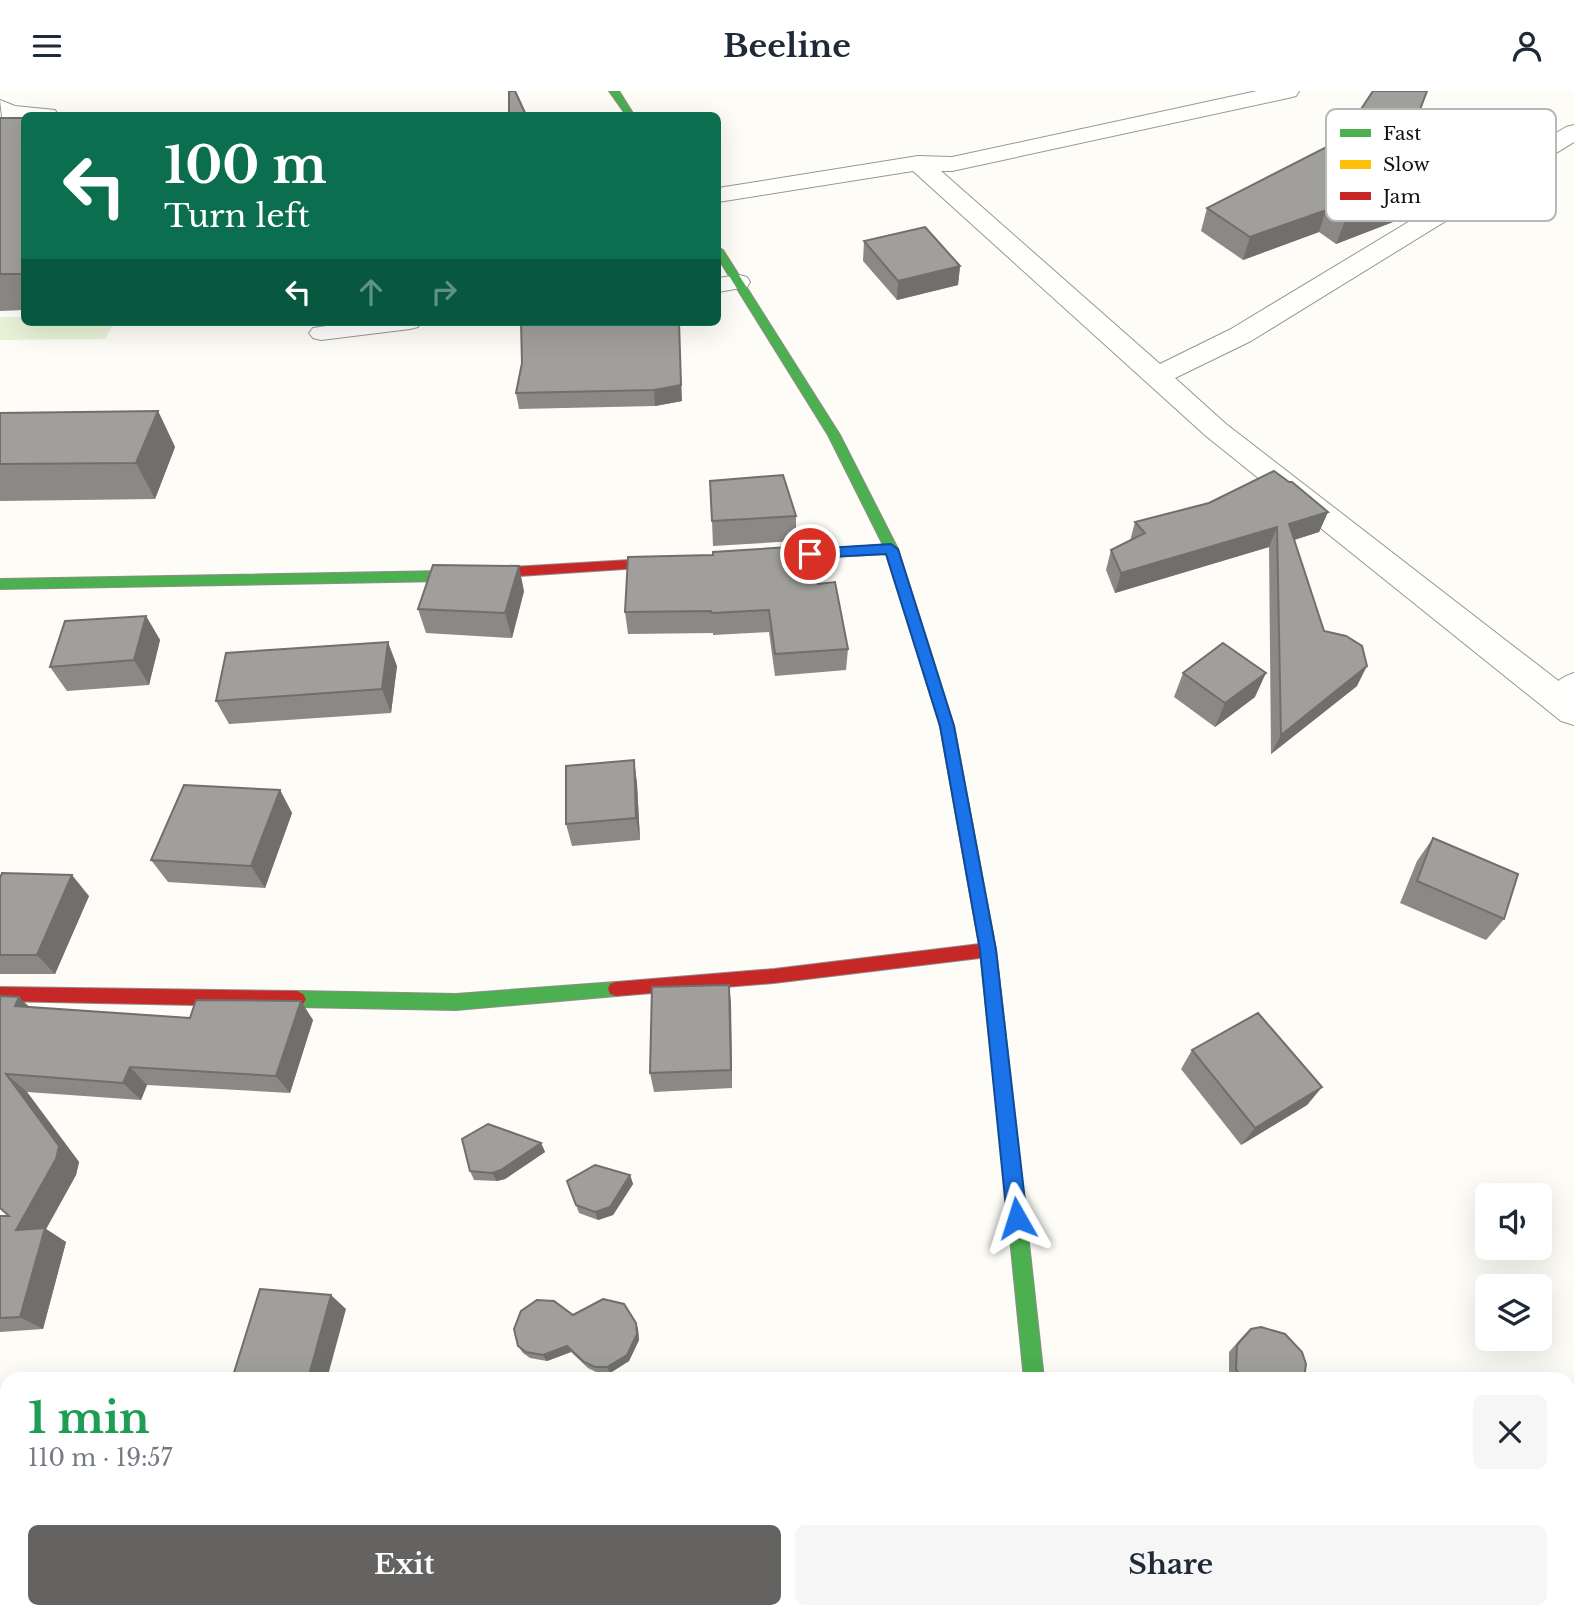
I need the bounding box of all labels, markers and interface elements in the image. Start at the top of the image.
text: Beeline [723,26,851,66]
icon: menu [28,27,66,65]
icon: person [1508,27,1546,65]
legend [1326,109,1556,221]
text: Fast [1383,122,1422,145]
text: 100 m [164,135,327,196]
icon: left [49,140,140,231]
text: Slow [1383,153,1430,176]
text: Jam [1380,185,1421,208]
text: Turn left [164,196,310,236]
icon: left [279,273,317,311]
icon: ahead [352,273,390,311]
icon: right [425,273,463,311]
pin [780,524,840,584]
icon: arrive [791,535,829,573]
position arrow [980,1181,1054,1255]
map controls [1475,1183,1552,1351]
button: sound [1475,1183,1552,1260]
button: layers [1475,1274,1552,1351]
text: 1 min [28,1392,150,1444]
button: close [1473,1395,1547,1469]
text: 110 m · 19:57 [28,1444,172,1472]
button: Exit [28,1525,781,1605]
button: Share [795,1525,1547,1605]

